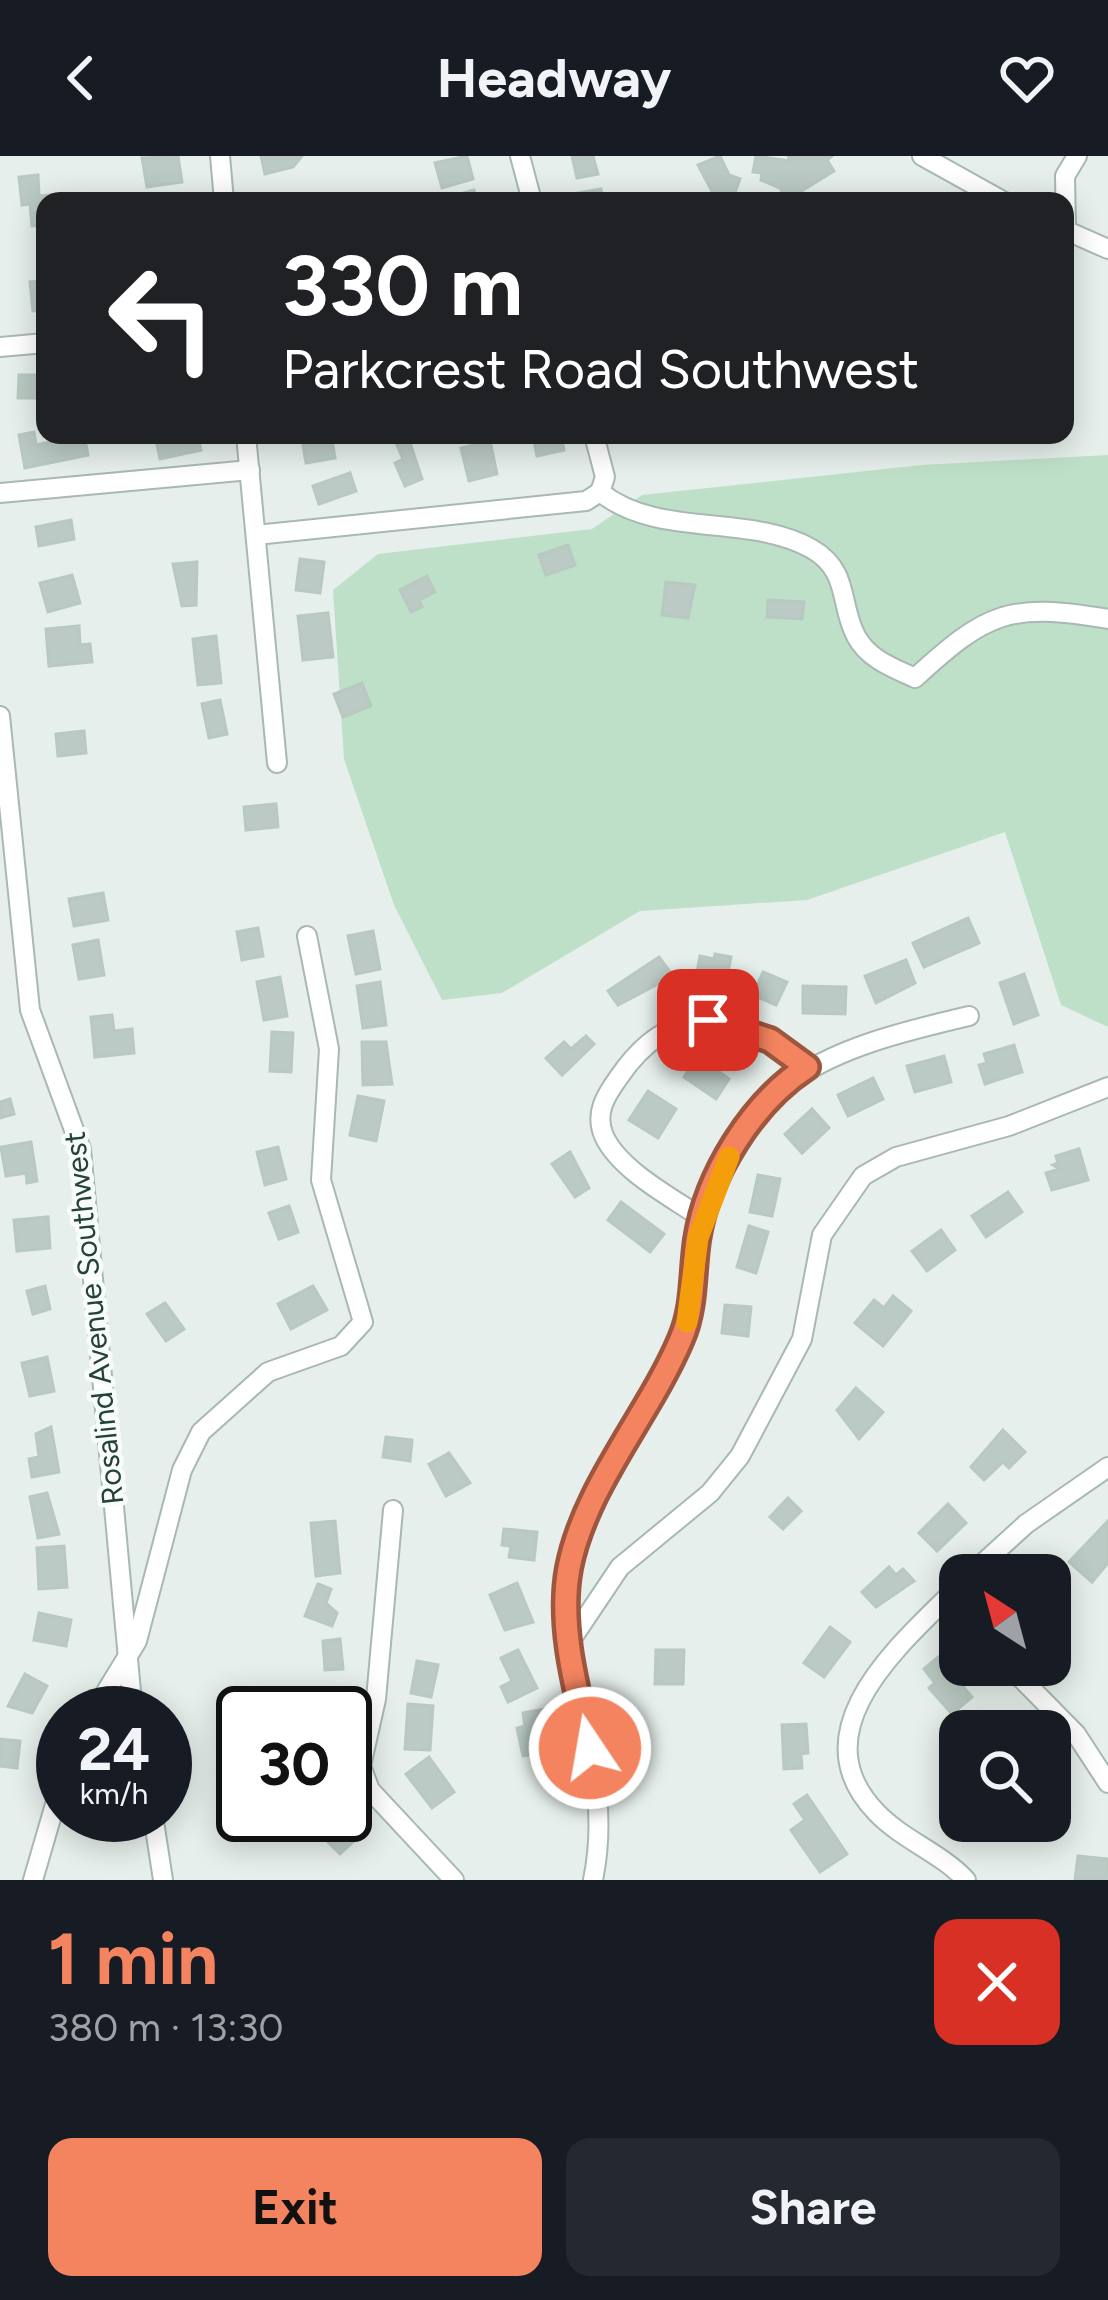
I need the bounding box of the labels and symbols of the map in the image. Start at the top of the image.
pin [657,969,759,1071]
street label: Rosalind Avenue Southwest [56,1130,131,1506]
north arrow [939,1554,1071,1686]
position arrow [527,1685,653,1811]
speed limit sign: 30 [216,1686,372,1842]

